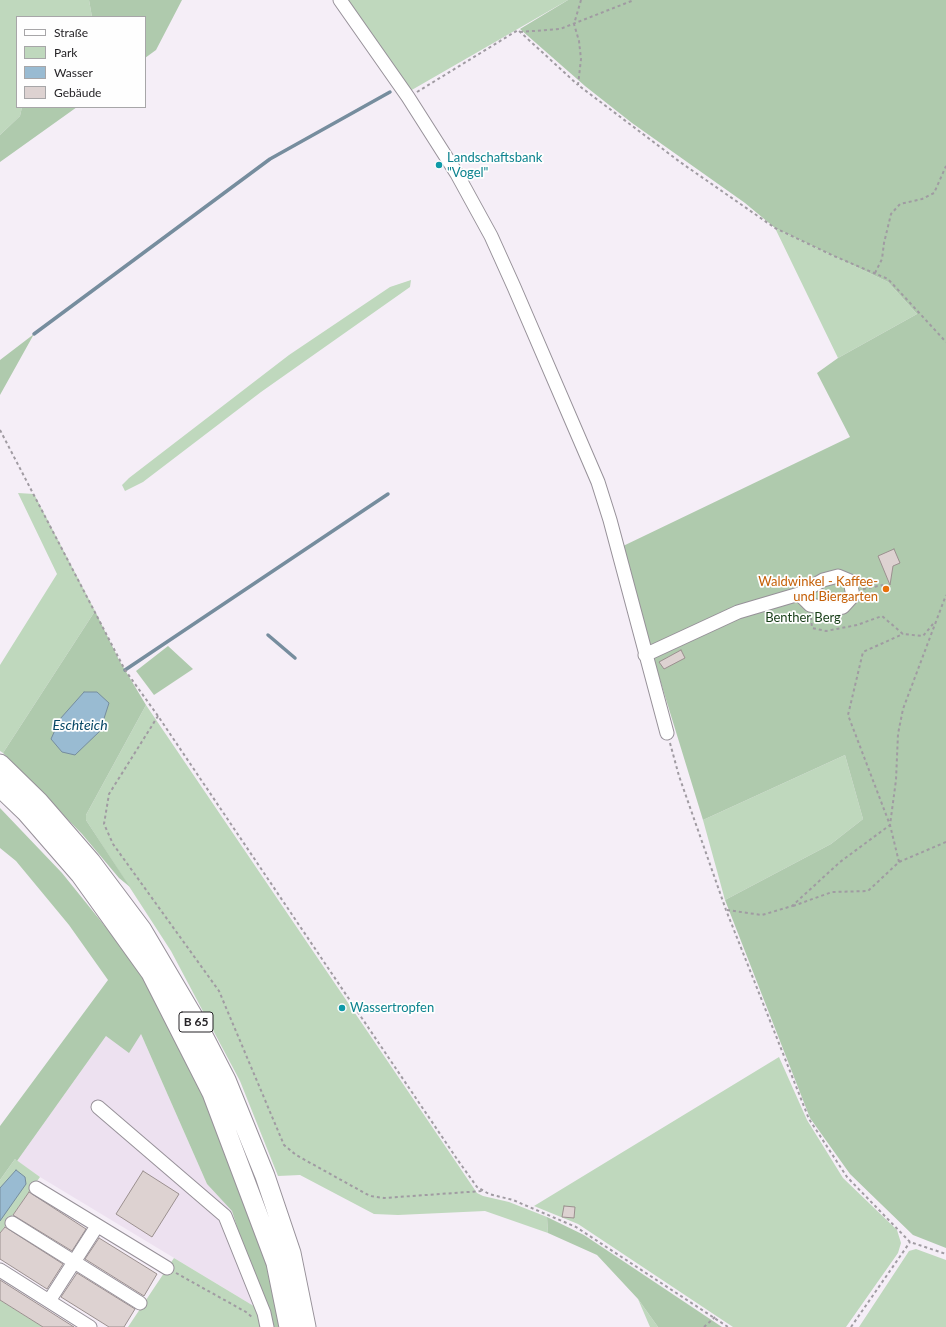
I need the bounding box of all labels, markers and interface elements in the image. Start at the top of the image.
legend [16,16,146,108]
text: Straße [54,25,88,40]
text: Park [54,45,77,60]
text: Wasser [54,65,93,80]
text: Gebäude [54,85,101,100]
place label: Landschaftsbank "Vogel" [447,150,542,181]
marker: Landschaftsbank "Vogel" [434,160,444,170]
place label: Waldwinkel - Kaffee- und Biergarten [758,574,878,605]
marker: Waldwinkel - Kaffee- und Biergarten [881,584,891,594]
park label: Benther Berg [765,610,841,626]
water label: Eschteich [52,717,108,733]
place label: Wassertropfen [350,1000,434,1016]
marker: Wassertropfen [337,1003,347,1013]
road number: B 65 [179,1012,213,1032]

